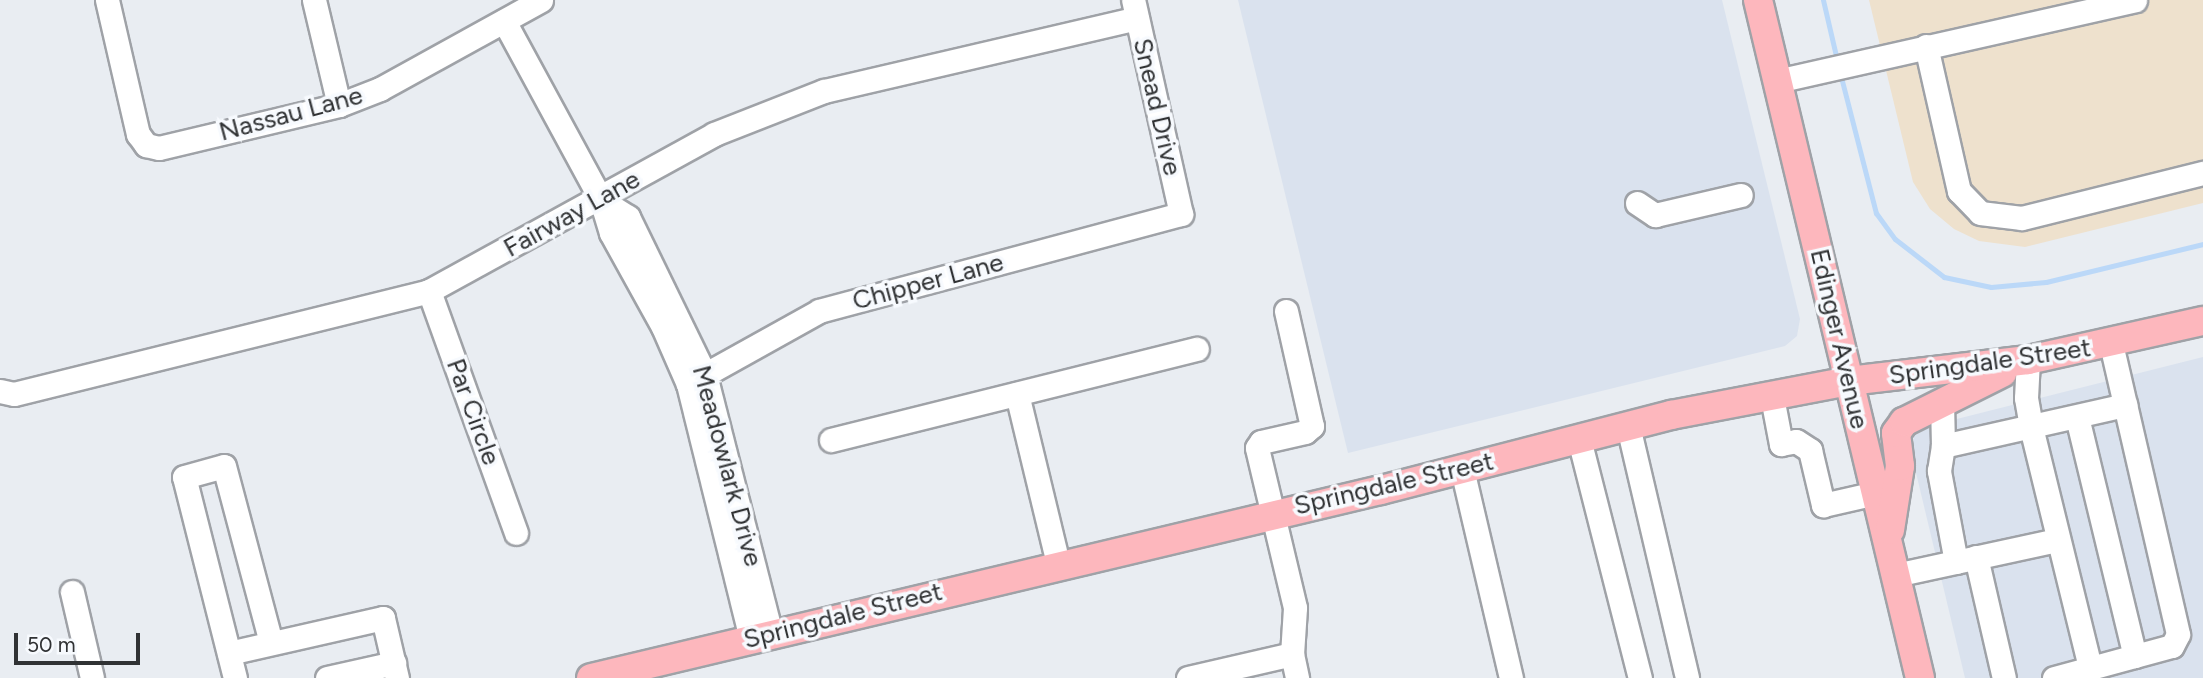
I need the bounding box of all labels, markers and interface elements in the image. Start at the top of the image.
street label: Snead Drive [1126,35,1188,179]
street label: Nassau Lane [216,80,366,148]
street label: Fairway Lane [499,164,645,264]
street label: Edinger Avenue [1803,246,1875,432]
street label: Chipper Lane [849,247,1007,317]
street label: Springdale Street [1887,332,2093,392]
street label: Par Circle [439,355,507,469]
street label: Meadowlark Drive [685,362,769,570]
street label: Springdale Street [1291,446,1497,522]
street label: Springdale Street [740,576,946,656]
scale bar [18,618,144,662]
text: 50 m [27,632,76,657]

